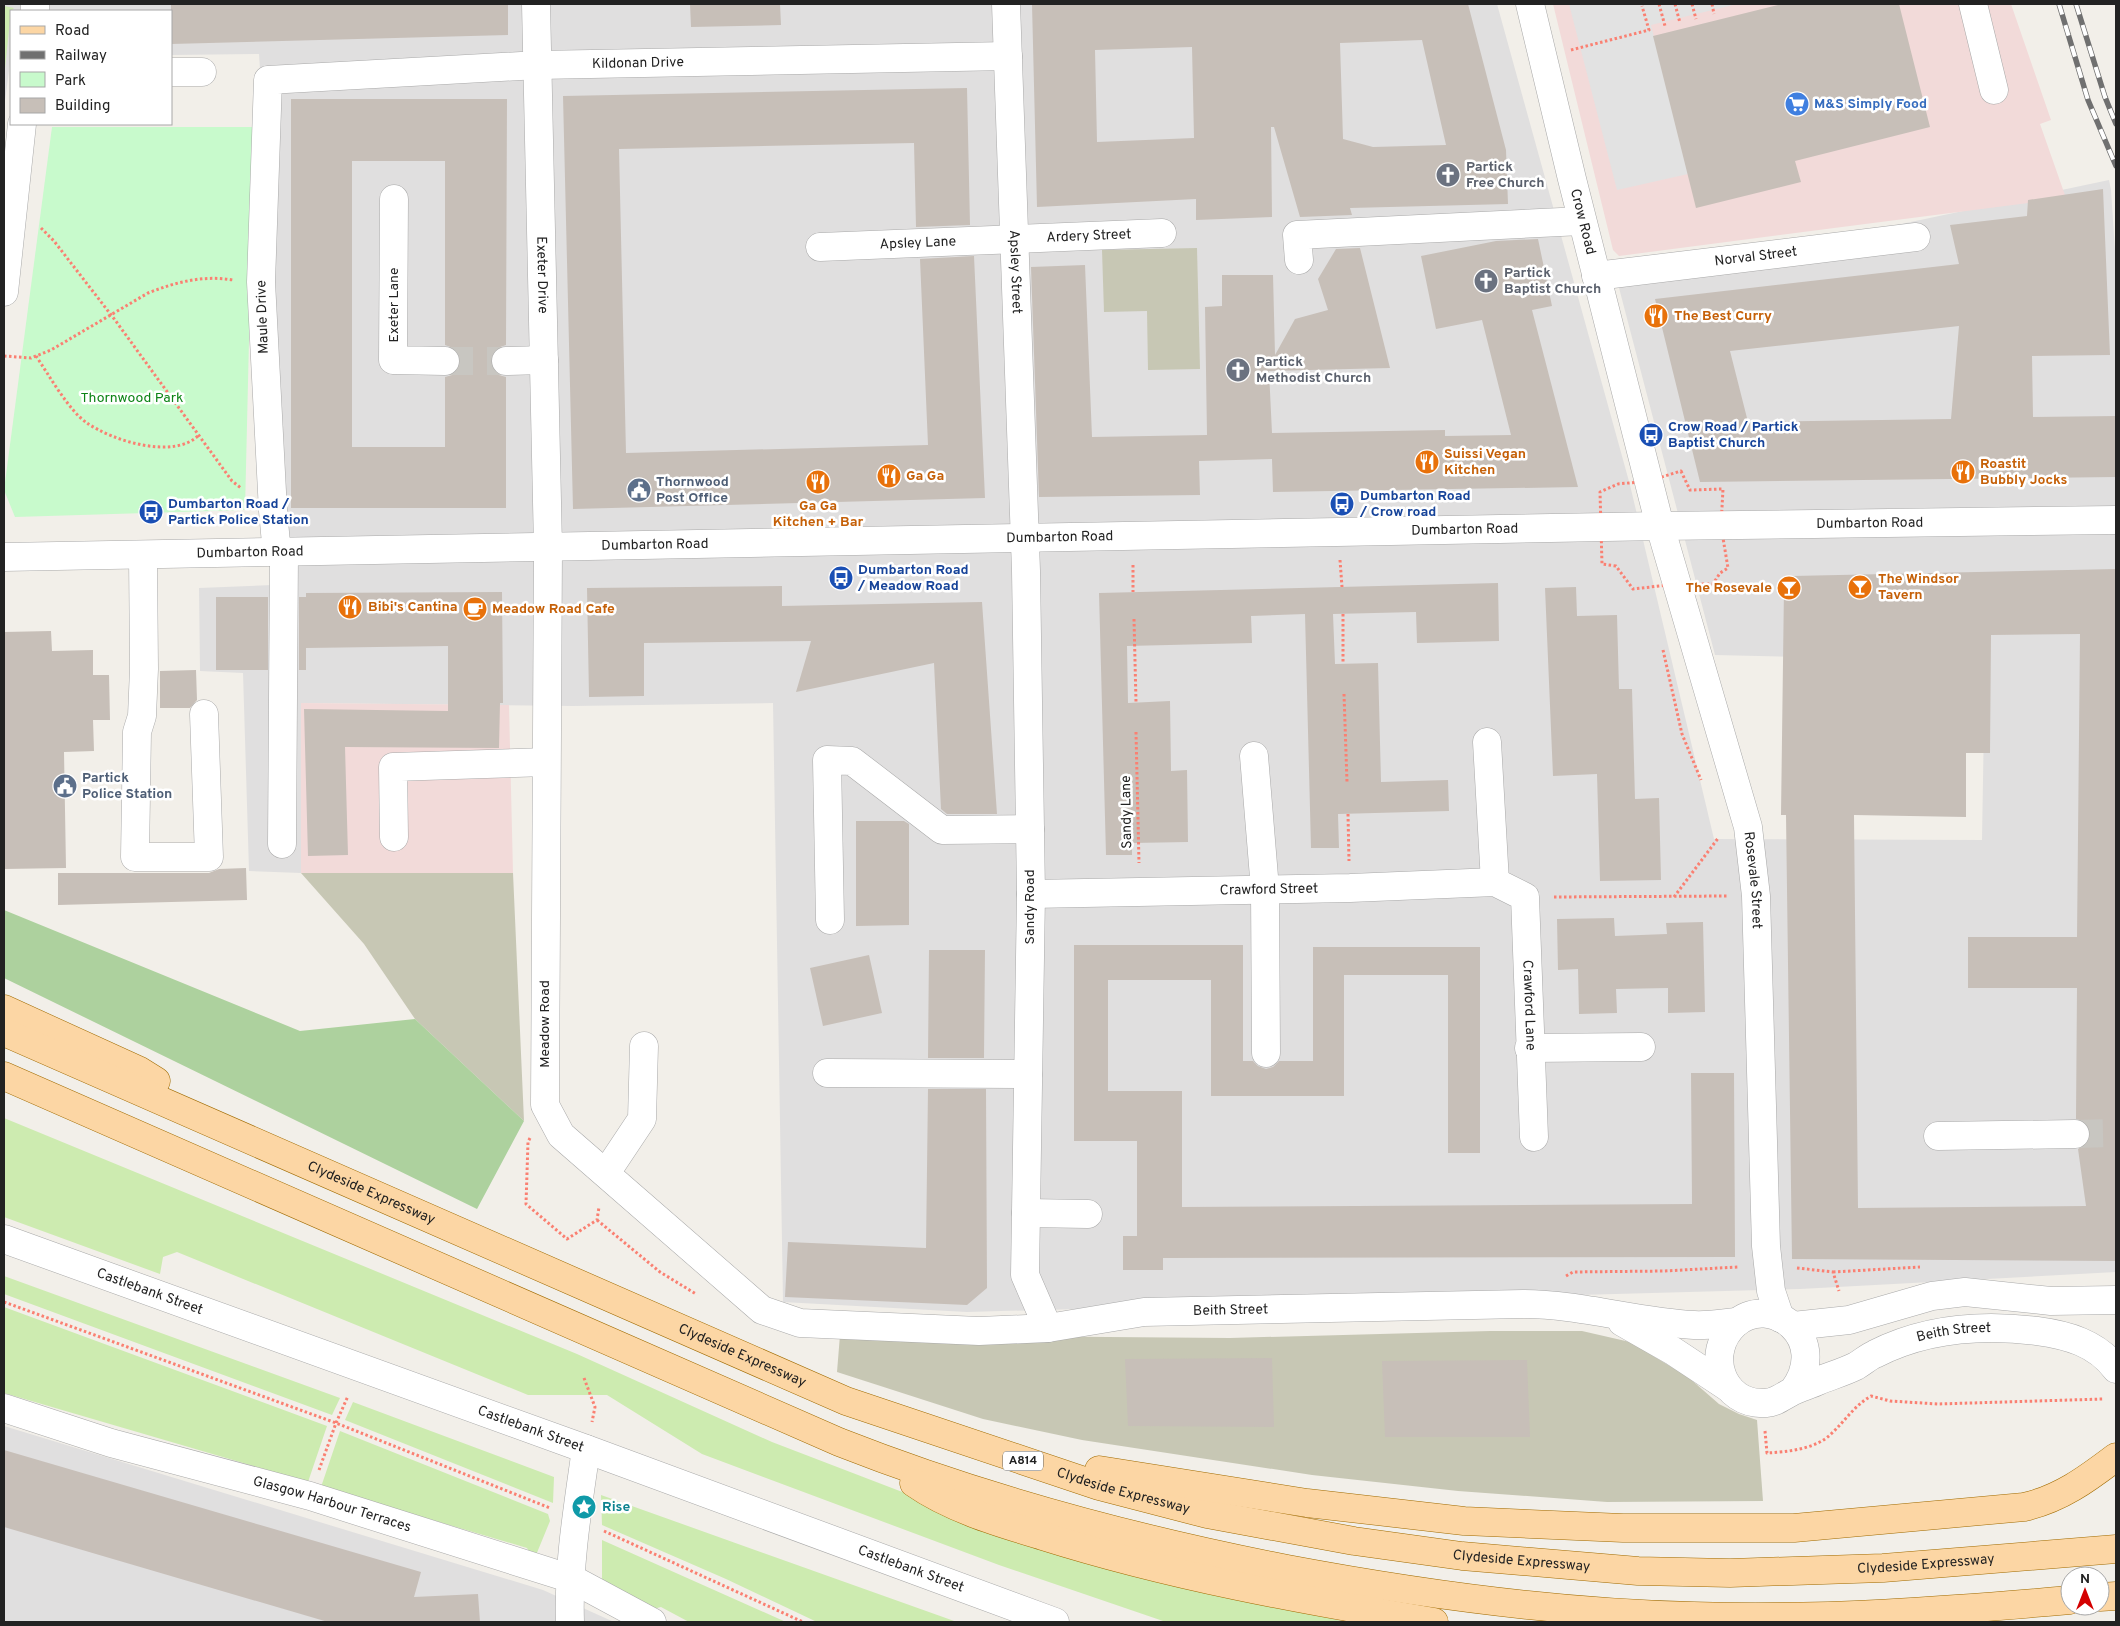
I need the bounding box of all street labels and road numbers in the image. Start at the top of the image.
street label: Kildonan Drive [592,54,684,72]
street label: Crow Road [1566,187,1599,257]
street label: Ardery Street [1046,226,1132,246]
street label: Apsley Street [1005,230,1025,314]
street label: Apsley Lane [879,233,956,253]
street label: Exeter Drive [533,236,551,314]
street label: Norval Street [1714,243,1798,270]
street label: Exeter Lane [386,267,403,343]
street label: Maule Drive [253,280,273,354]
street label: Dumbarton Road [1816,514,1923,532]
street label: Dumbarton Road [1411,520,1519,539]
street label: Dumbarton Road [1006,528,1114,547]
street label: Dumbarton Road [601,535,709,554]
street label: Dumbarton Road [196,543,304,562]
street label: Sandy Lane [1118,775,1136,849]
street label: Rosevale Street [1740,831,1765,929]
street label: Sandy Road [1022,870,1039,945]
street label: Crawford Street [1220,880,1318,899]
street label: Crawford Lane [1519,959,1539,1051]
street label: Meadow Road [537,980,554,1068]
street label: Clydeside Expressway [305,1157,438,1228]
street label: Castlebank Street [94,1265,205,1319]
street label: Beith Street [1193,1301,1268,1319]
street label: Beith Street [1915,1319,1991,1346]
street label: Clydeside Expressway [676,1320,809,1391]
street label: Castlebank Street [475,1402,586,1456]
road number: A814 [1003,1452,1043,1470]
street label: Clydeside Expressway [1054,1464,1192,1518]
street label: Glasgow Harbour Terraces [251,1473,413,1536]
street label: Castlebank Street [855,1541,966,1596]
street label: Clydeside Expressway [1452,1546,1591,1575]
street label: Clydeside Expressway [1857,1550,1995,1577]

